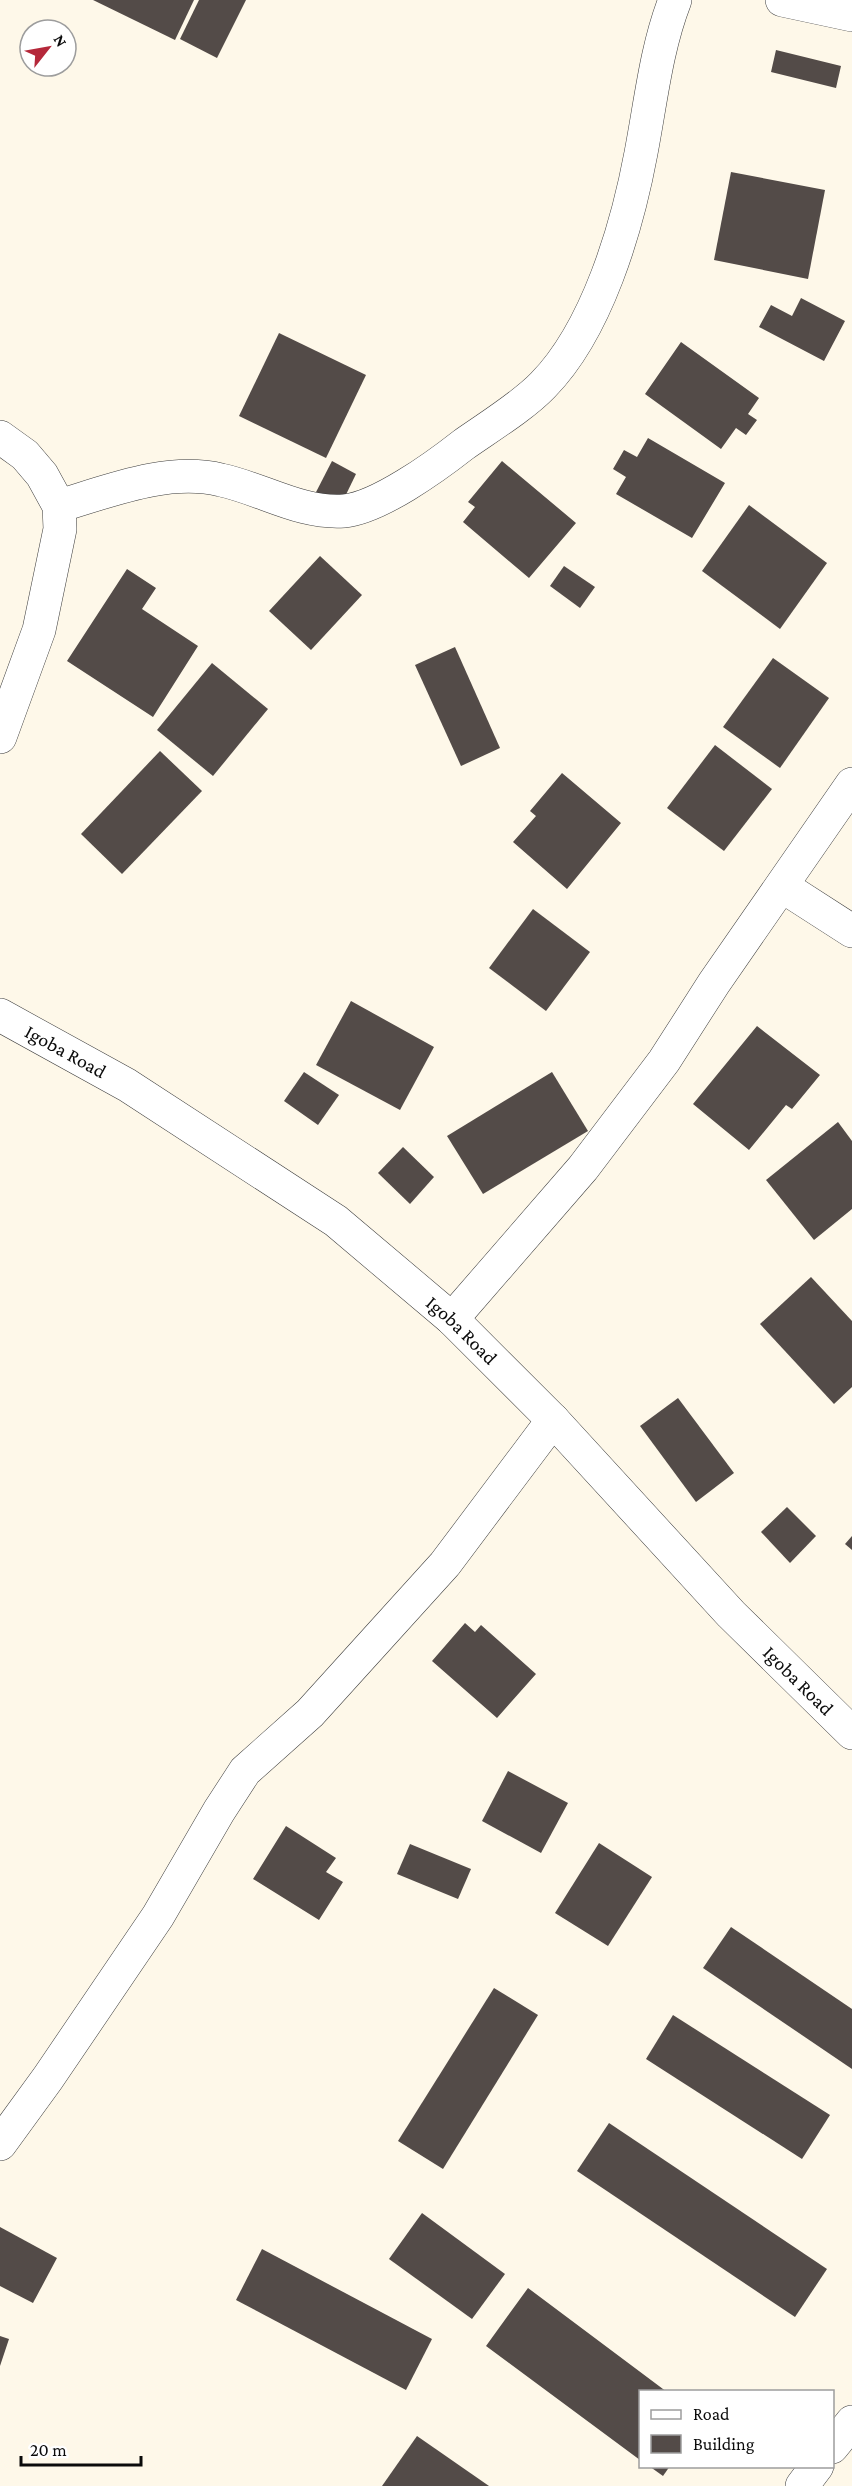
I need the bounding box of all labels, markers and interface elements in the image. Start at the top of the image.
north arrow [18,18,78,78]
text: N [50,31,71,50]
street label: Igoba Road [21,1020,111,1083]
street label: Igoba Road [422,1291,502,1369]
street label: Igoba Road [759,1641,838,1720]
legend [639,2390,834,2468]
text: Road [693,2404,730,2424]
scale bar [21,2429,141,2467]
text: Building [693,2434,755,2454]
text: 20 m [30,2440,67,2460]

